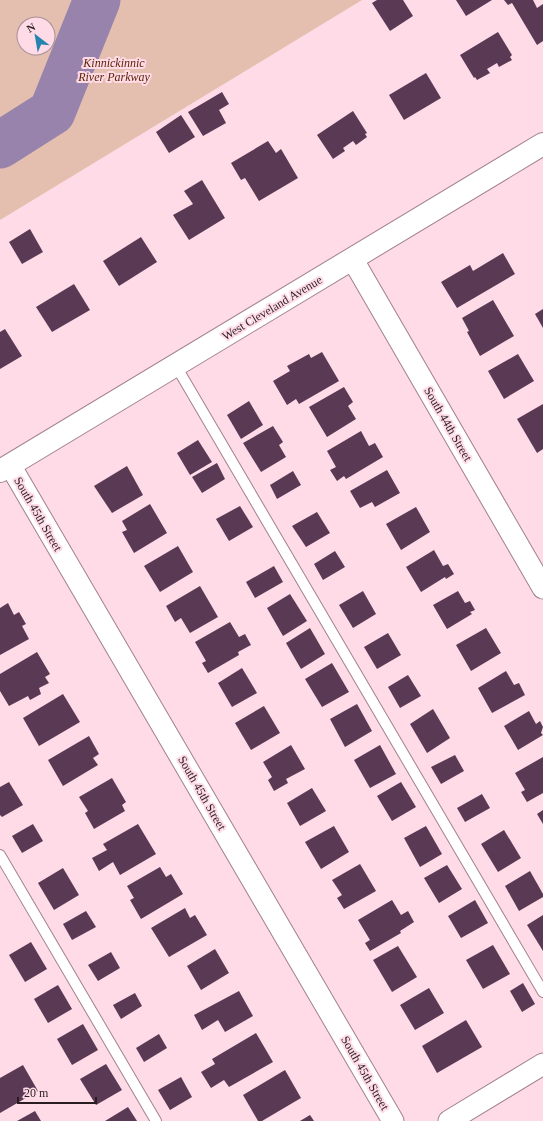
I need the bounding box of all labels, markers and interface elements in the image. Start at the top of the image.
north arrow [16,16,56,56]
text: N [24,20,37,35]
park label: Kinnickinnic River Parkway [77,56,150,84]
street label: West Cleveland Avenue [219,273,325,343]
street label: South 44th Street [421,384,475,464]
street label: South 45th Street [11,474,65,554]
street label: South 45th Street [175,753,229,833]
street label: South 45th Street [338,1033,392,1113]
scale bar [18,1079,96,1105]
text: 20 m [24,1086,49,1100]

